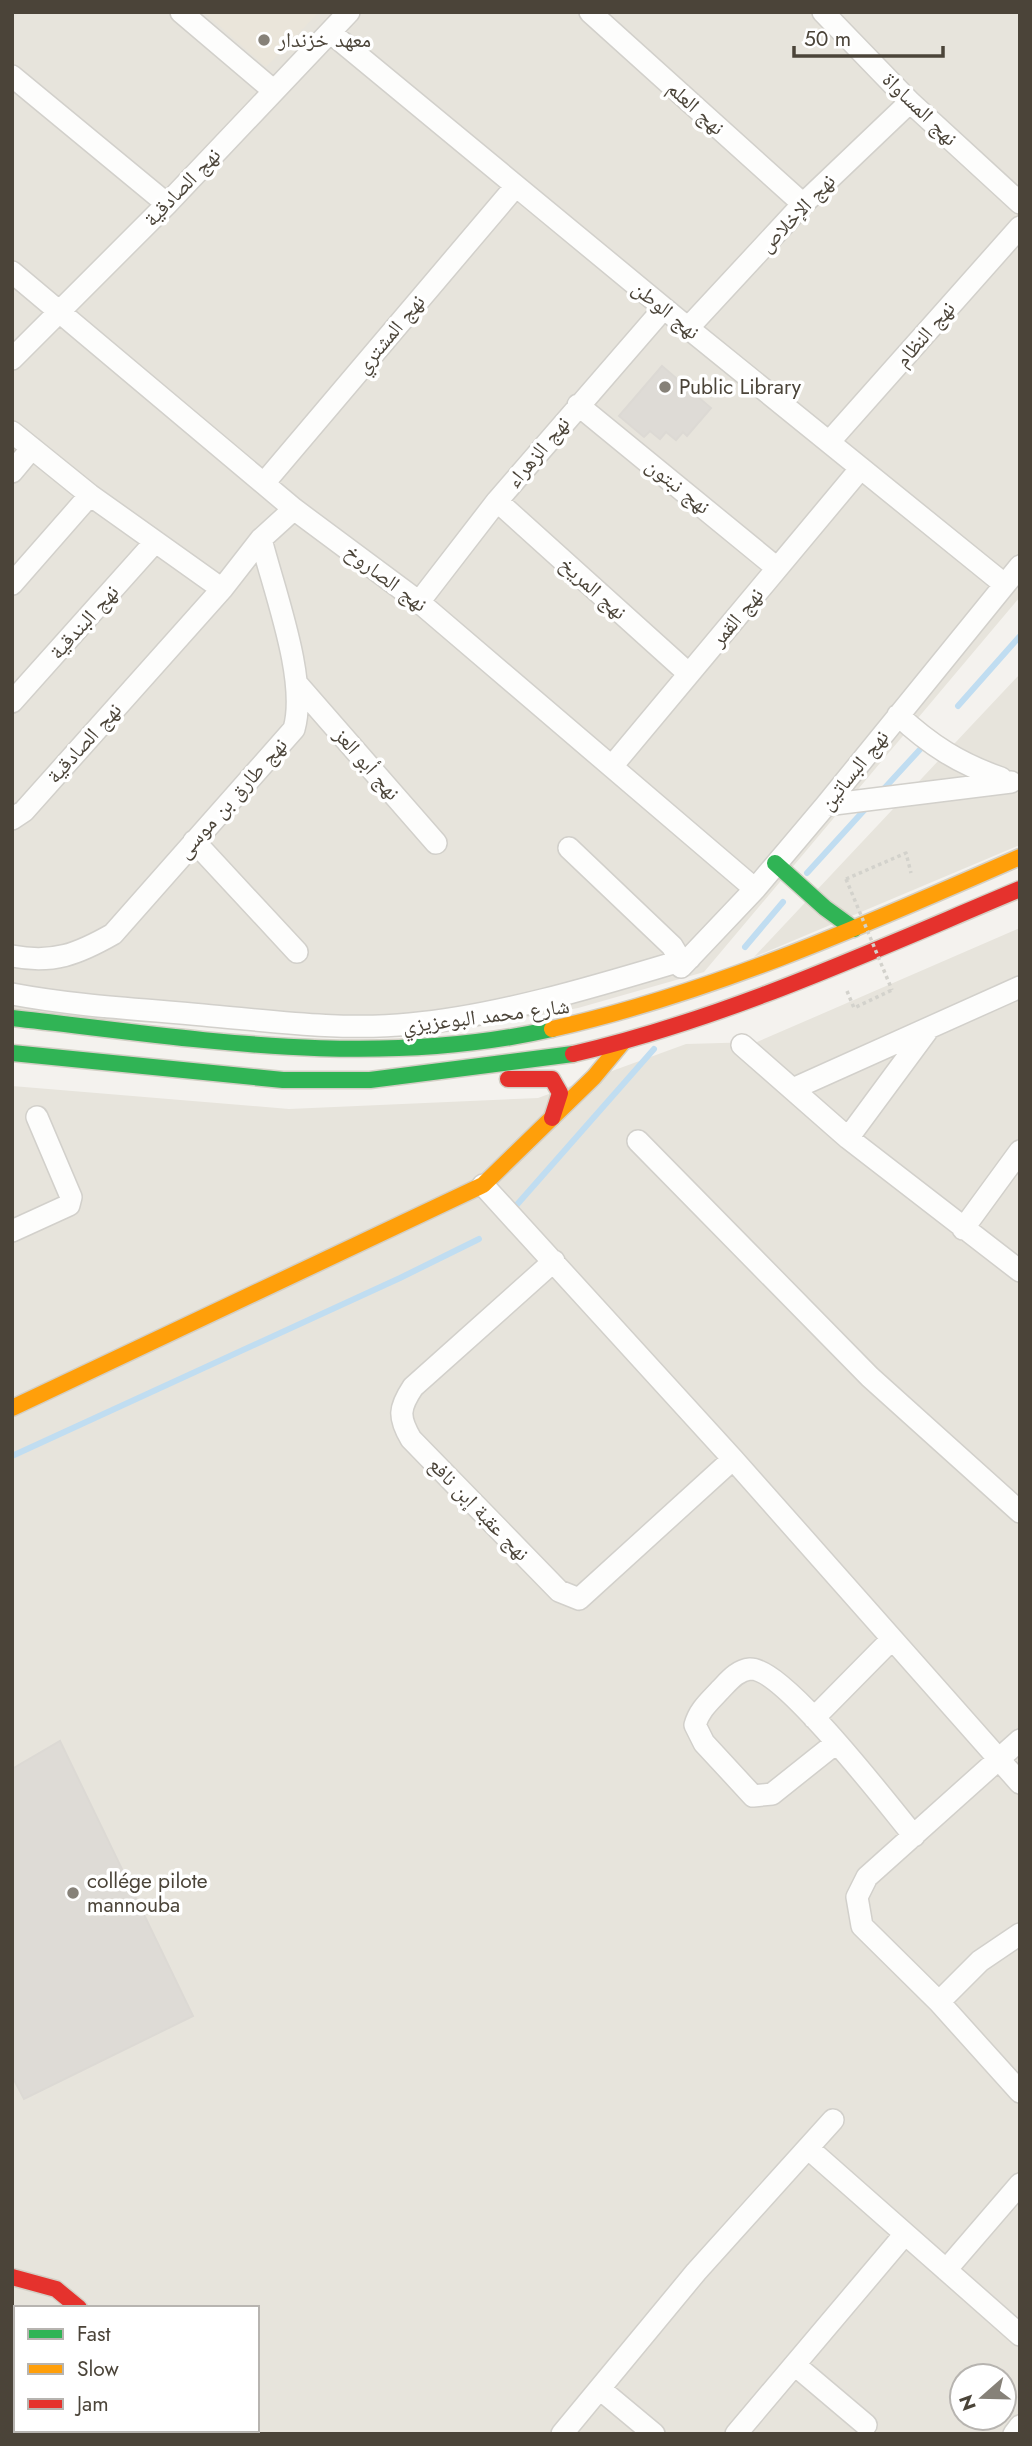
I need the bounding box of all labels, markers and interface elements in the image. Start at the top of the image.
scale bar [794,14,943,58]
text: 50 m [804,24,851,54]
place label: معهد خزندار [277,25,371,55]
marker: معهد خزندار [256,32,272,48]
street label: نهج المساواة [875,65,965,153]
street label: نهج العلم [661,74,731,142]
street label: نهج الصادقية [137,141,227,233]
street label: نهج الإخلاص [752,167,842,259]
street label: نهج الوطن [626,273,706,347]
street label: نهج المشتري [348,288,433,381]
street label: نهج النظام [888,295,962,373]
place label: Public Library [679,372,802,402]
marker: Public Library [657,379,673,395]
street label: نهج الزهراء [499,410,577,494]
street label: نهج نبتون [639,451,717,521]
street label: نهج الصاروخ [338,537,434,619]
street label: نهج المريخ [553,549,633,627]
street label: نهج البندقية [42,578,126,666]
street label: نهج القمر [703,581,771,654]
street label: نهج الصادقية [39,696,129,790]
street label: نهج أبو العز [326,720,407,807]
street label: نهج البساتين [812,723,896,817]
street label: نهج طارق بن موسى [170,731,294,865]
street label: شارع محمد البوعزيزي [401,991,571,1042]
street label: نهج عقبة إبن نافع [422,1450,536,1568]
place label: collége pilote mannouba [87,1866,208,1920]
marker: collége pilote mannouba [65,1885,81,1901]
legend [14,2306,259,2432]
text: Fast [77,2319,110,2349]
text: Slow [77,2354,119,2384]
north arrow [948,2362,1018,2432]
text: Jam [74,2389,109,2419]
text: N [952,2391,983,2414]

